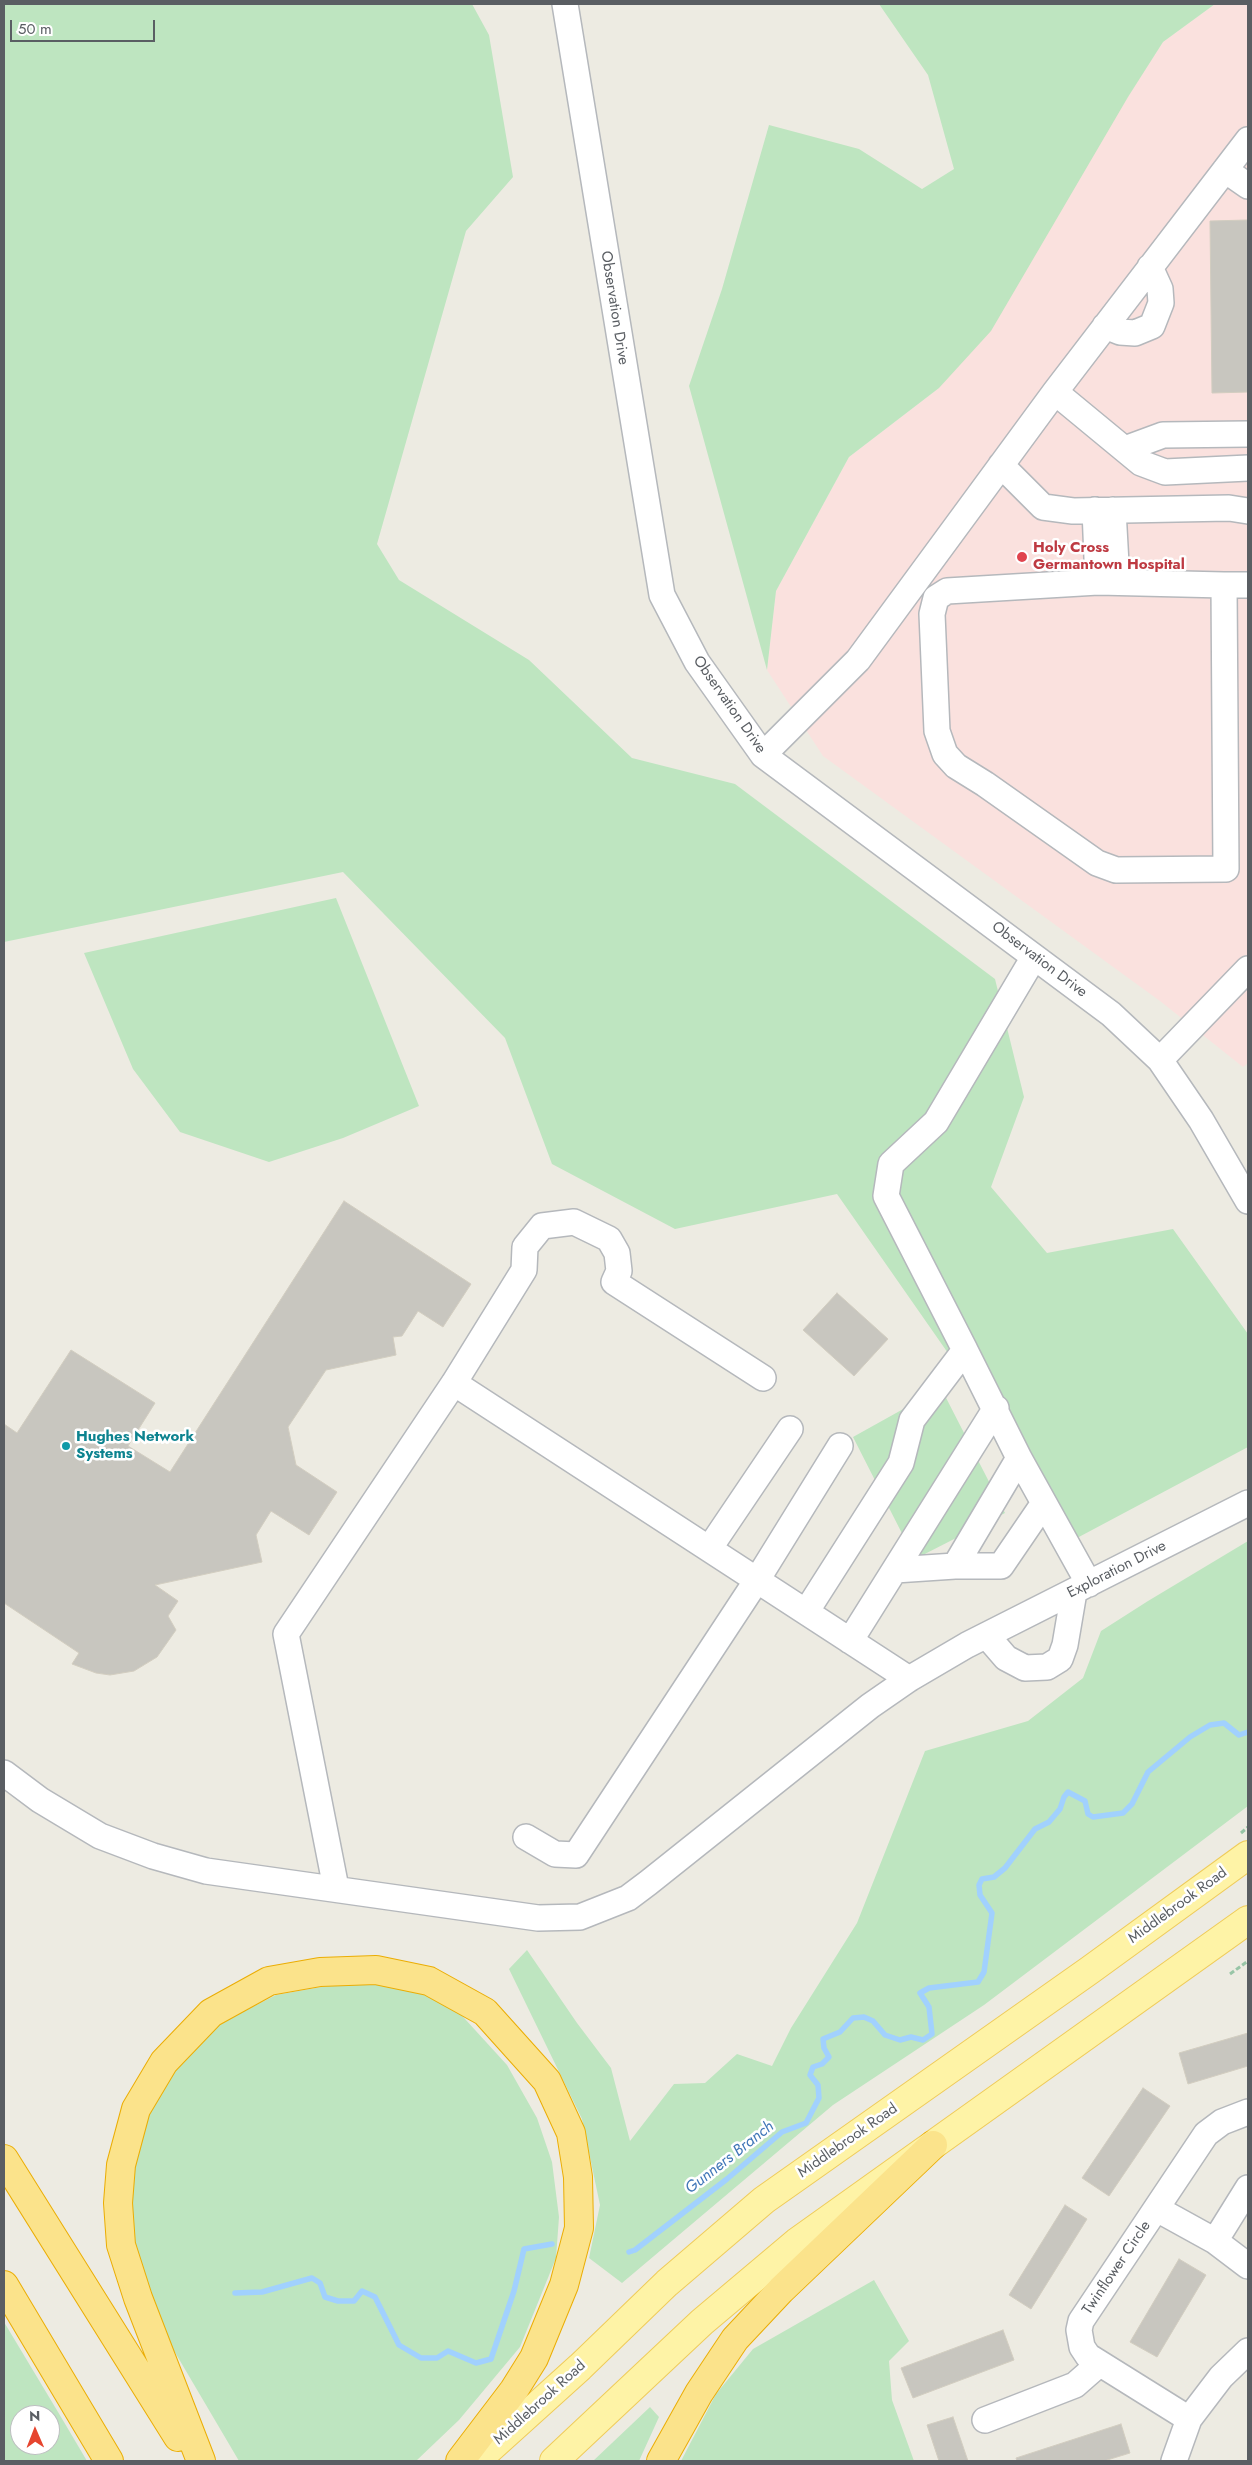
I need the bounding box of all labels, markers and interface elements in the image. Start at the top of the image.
scale bar [12,10,158,42]
text: 50 m [18,18,52,40]
street label: Observation Drive [596,250,632,366]
place label: Holy Cross Germantown Hospital [1033,539,1185,574]
marker: Holy Cross Germantown Hospital [1015,550,1029,564]
street label: Observation Drive [689,653,769,757]
street label: Observation Drive [988,918,1090,1002]
place label: Hughes Network Systems [76,1428,194,1463]
marker: Hughes Network Systems [60,1440,72,1452]
street label: Exploration Drive [1065,1537,1169,1603]
street label: Middlebrook Road [1125,1864,1231,1948]
street label: Middlebrook Road [795,2100,901,2182]
water label: Gunners Branch [682,2117,778,2199]
street label: Twinflower Circle [1079,2218,1155,2318]
street label: Middlebrook Road [490,2357,590,2449]
north arrow [10,2405,60,2455]
text: N [29,2406,40,2426]

